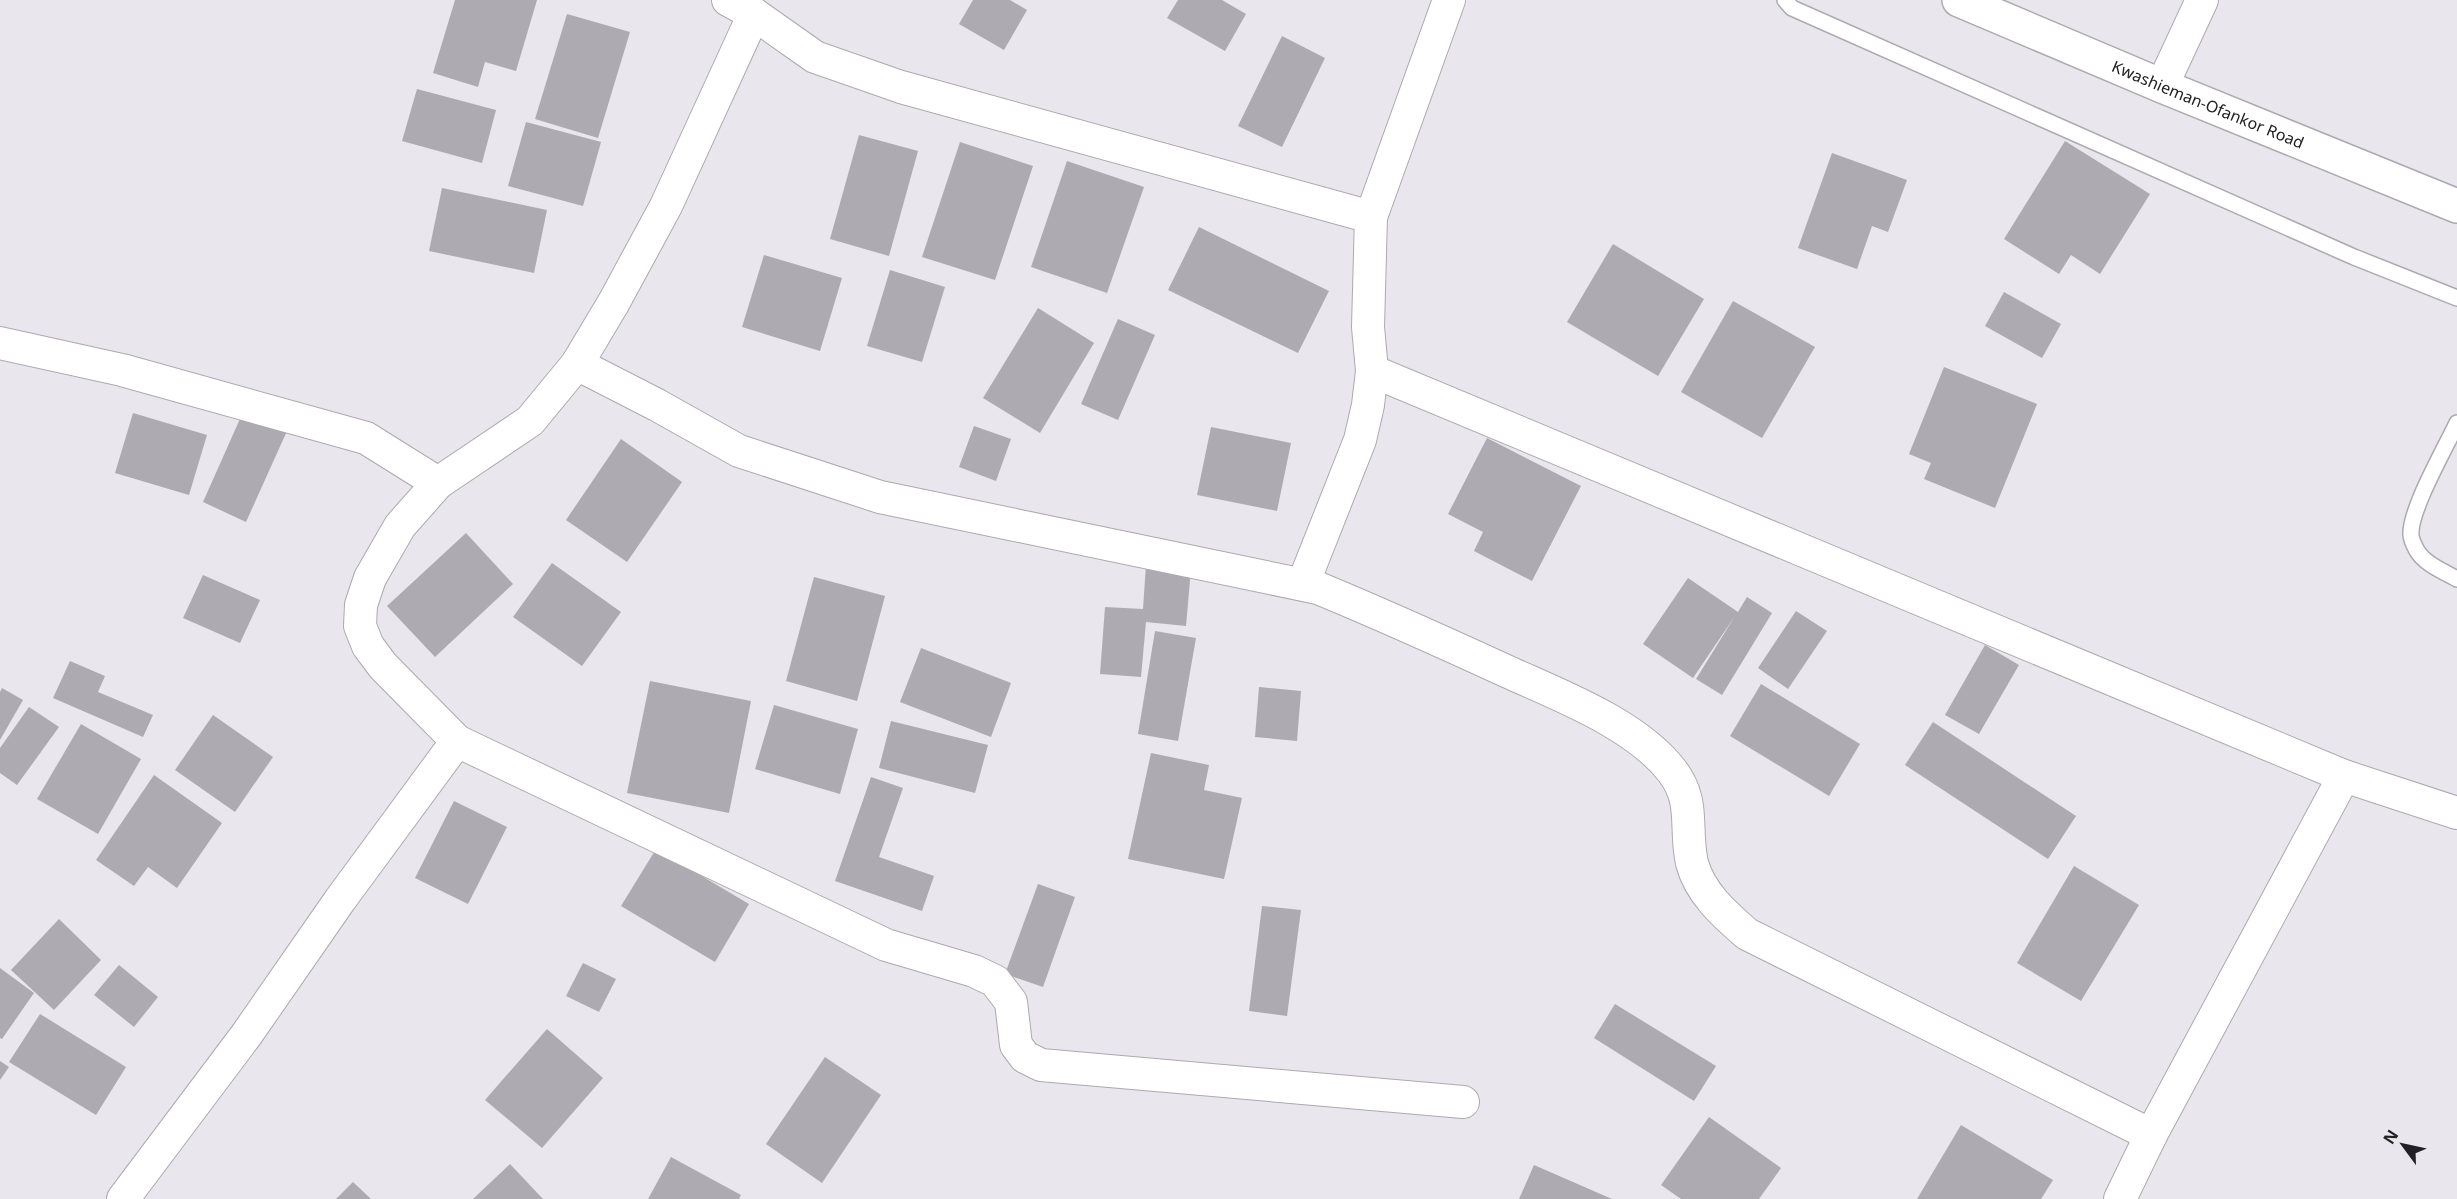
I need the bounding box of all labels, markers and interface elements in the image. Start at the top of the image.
street label: Kwashieman-Ofankor Road [2109,55,2307,154]
north arrow [2373,1115,2433,1175]
text: N [2378,1125,2403,1148]

